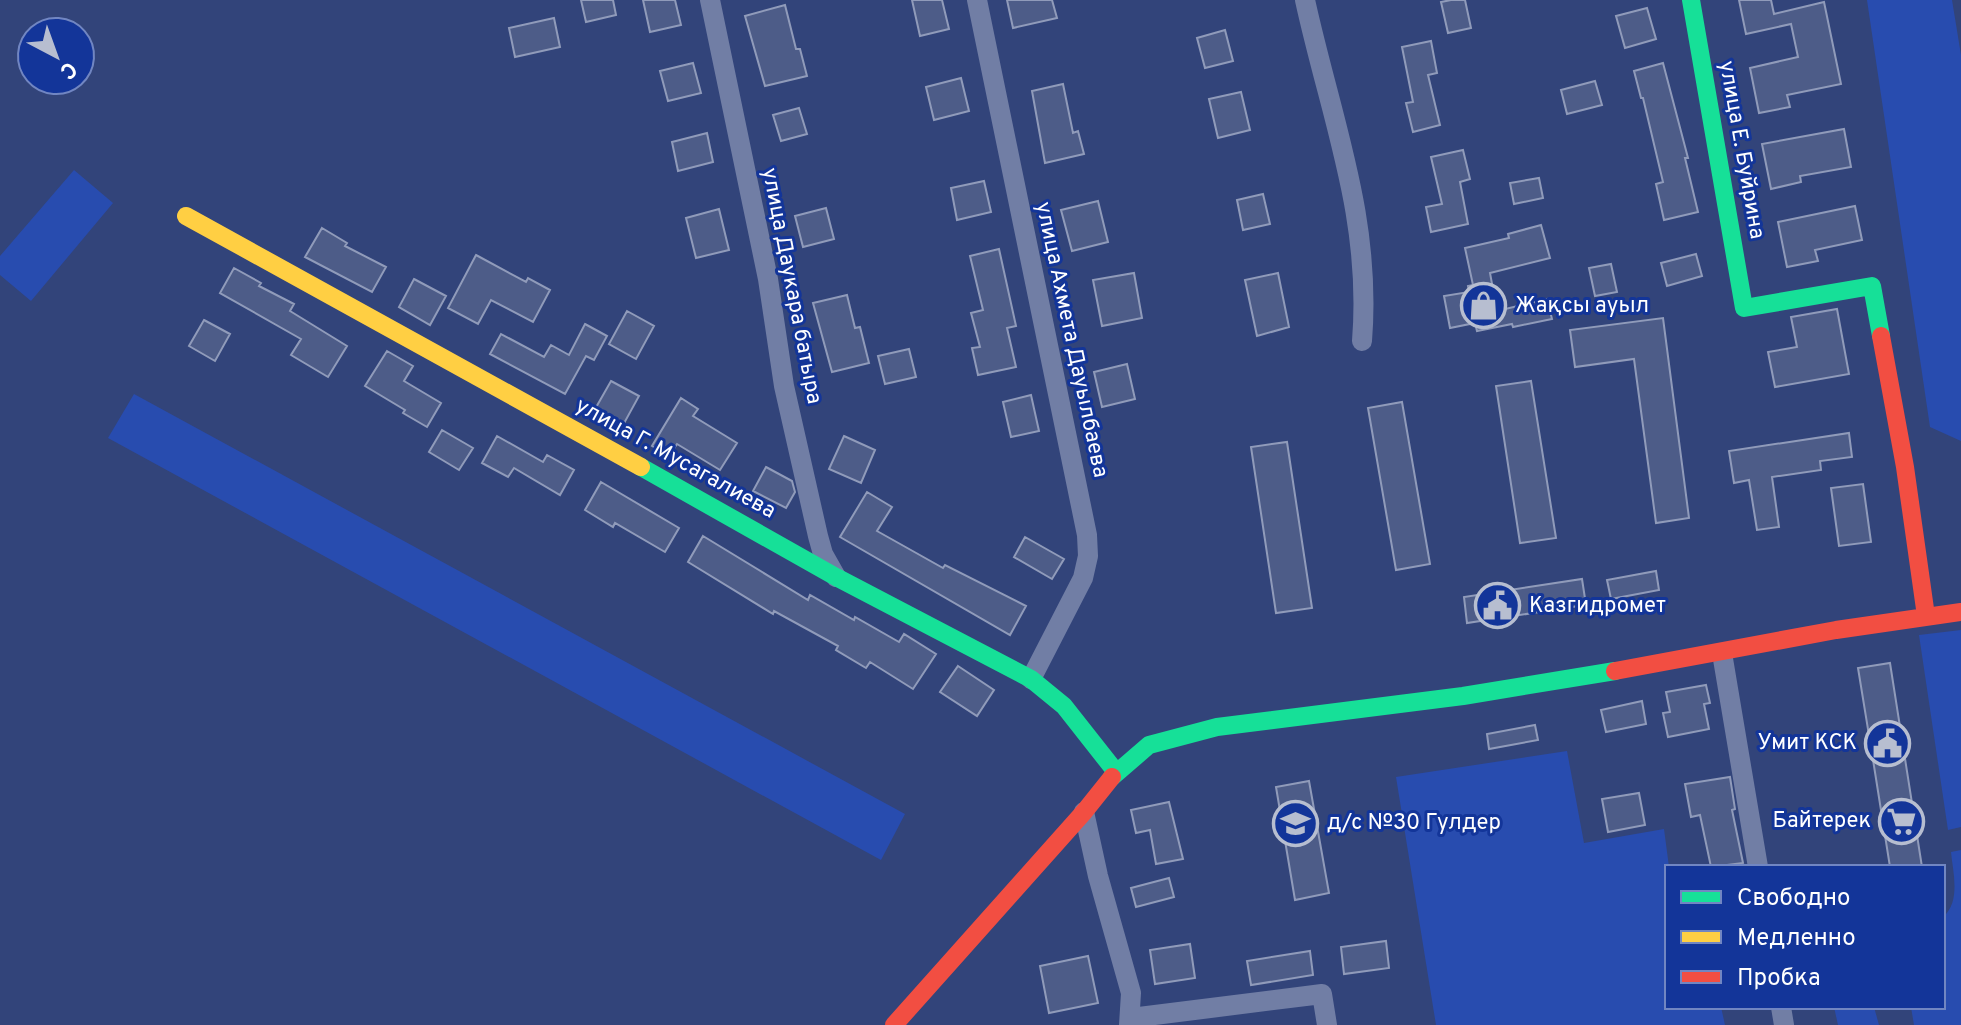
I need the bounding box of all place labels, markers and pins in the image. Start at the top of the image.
shop icon: Жақсы ауыл [1460,282,1508,330]
place label: Жақсы ауыл [1515,293,1649,320]
public building icon: Казгидромет [1474,582,1522,630]
place label: Казгидромет [1529,593,1666,620]
public building icon: Умит КСК [1864,719,1912,767]
place label: Умит КСК [1758,730,1857,757]
supermarket icon: Байтерек [1878,797,1926,845]
school or university icon: д/с №30 Гулдер [1272,799,1320,847]
place label: Байтерек [1772,808,1871,835]
place label: д/с №30 Гулдер [1327,810,1501,837]

